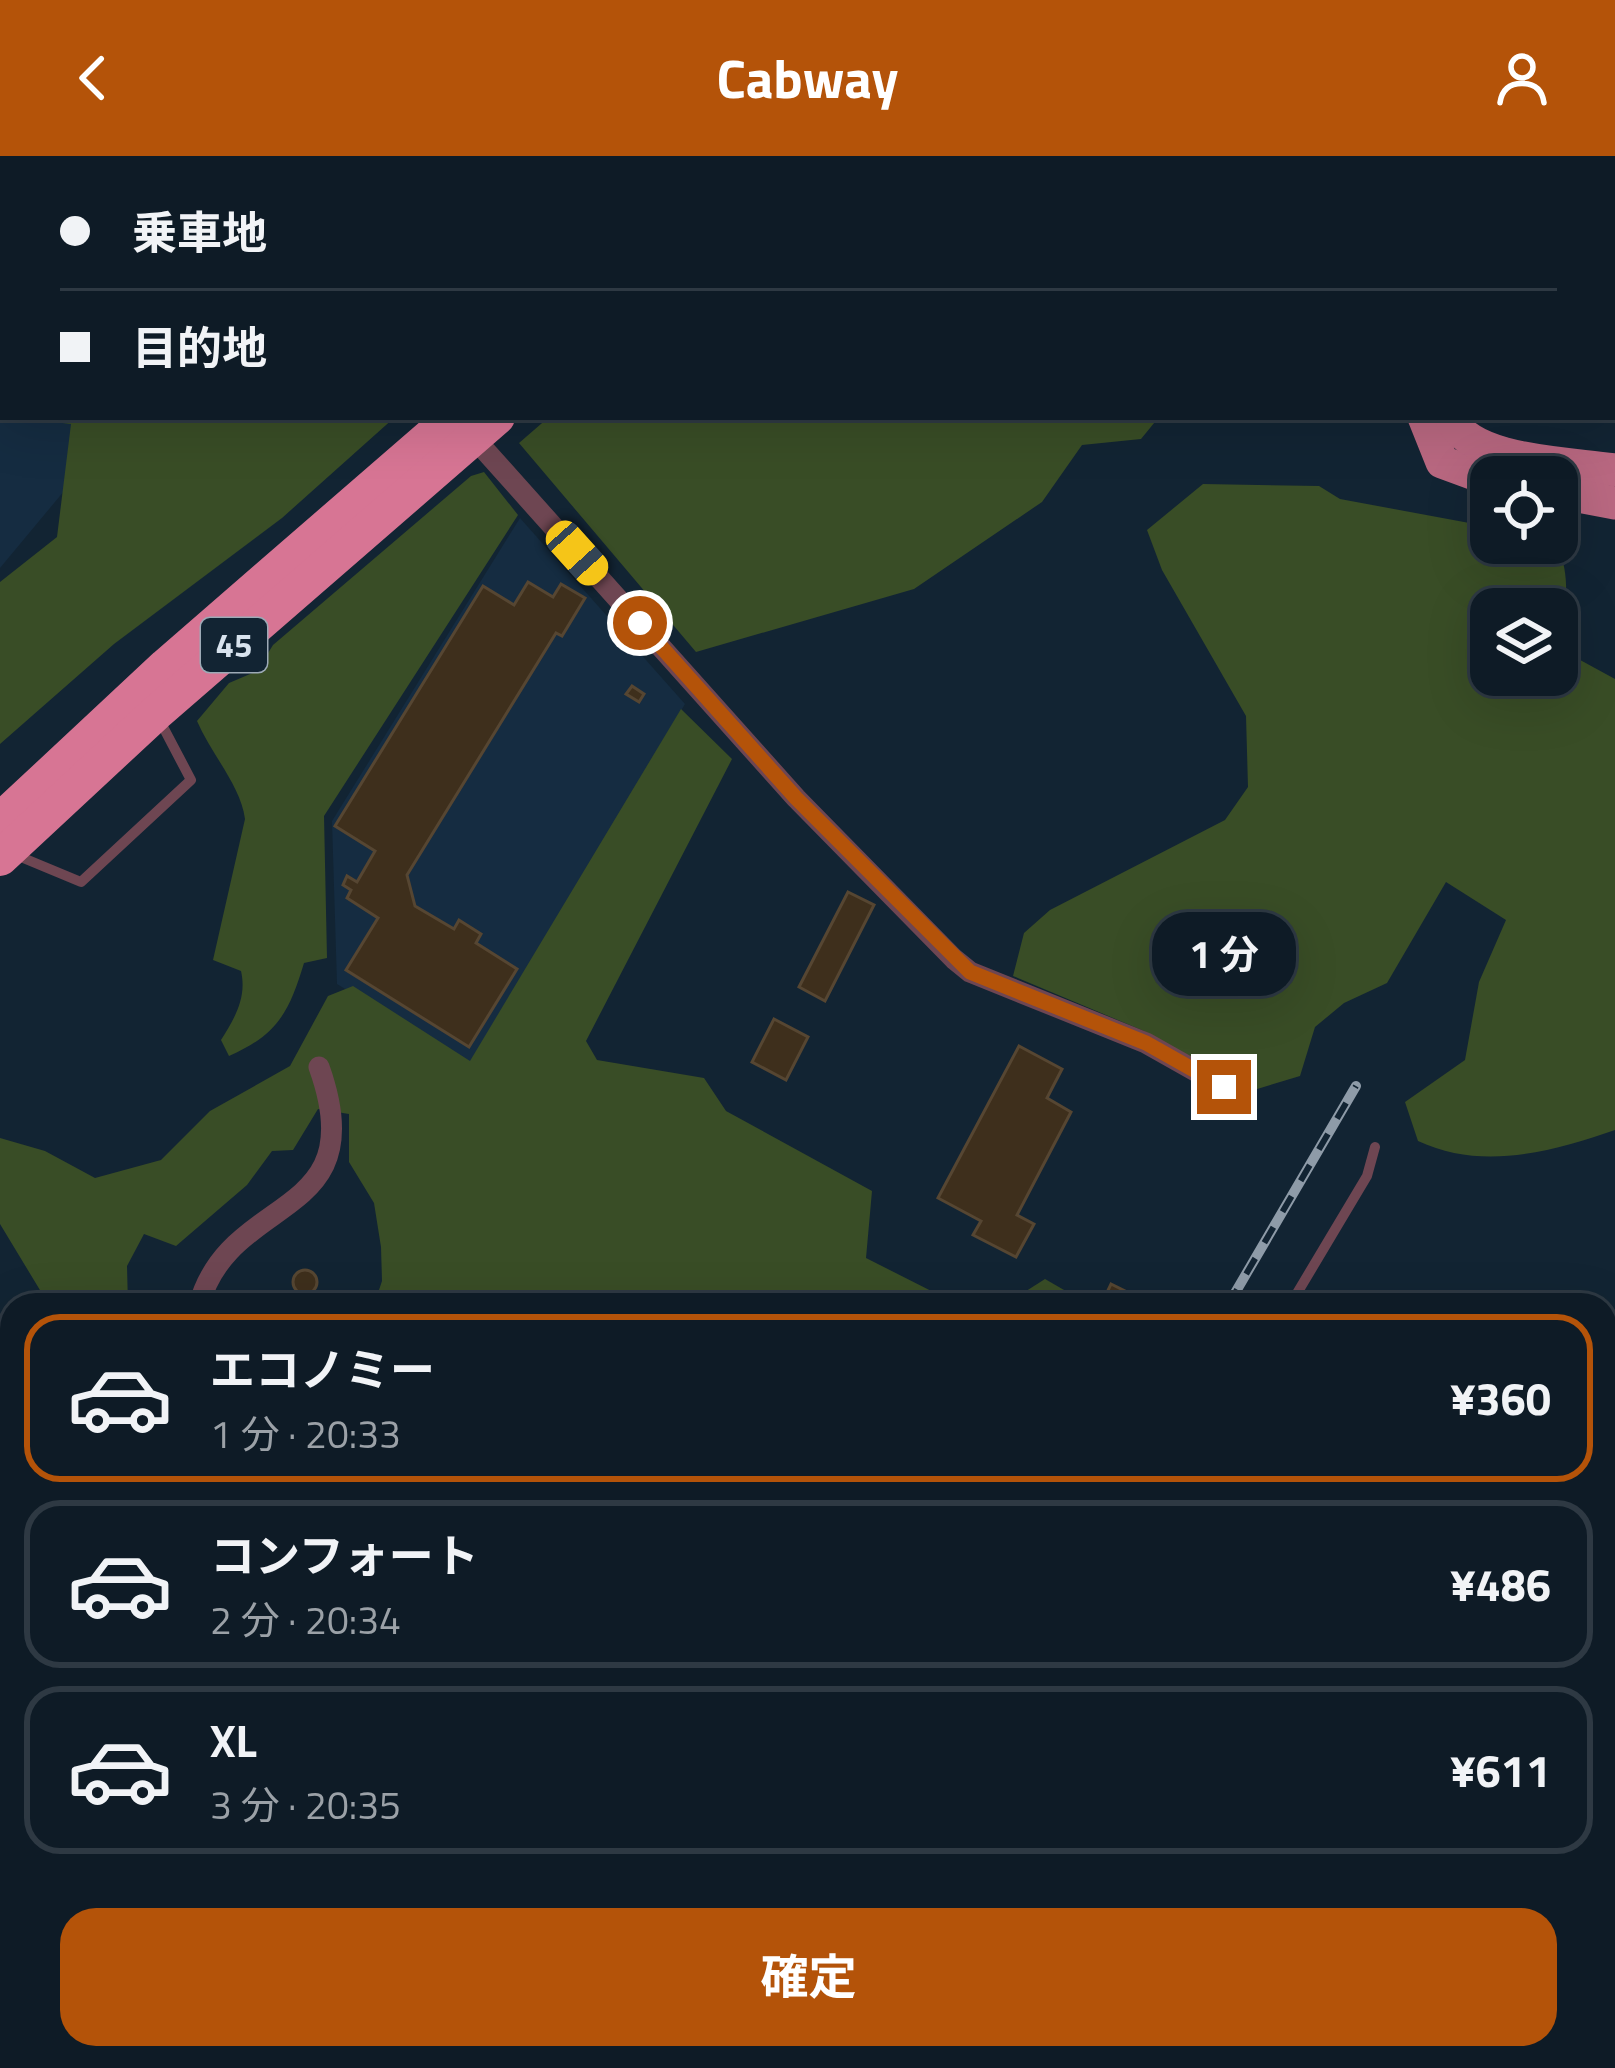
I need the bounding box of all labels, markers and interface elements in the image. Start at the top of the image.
text: Cabway [716,37,899,119]
icon: back [60,45,126,111]
icon: person [1489,45,1555,111]
text: 乗車地 [132,198,267,266]
text: 目的地 [132,313,267,381]
map controls [1470,456,1578,696]
button: locate [1470,456,1578,564]
car [540,514,614,592]
button: layers [1470,588,1578,696]
route start [613,596,667,650]
road number: 45 [201,618,267,672]
callout: 1 分 [1152,913,1296,997]
text: 1 分 [1189,924,1259,983]
route end [1197,1060,1251,1114]
text: エコノミー [210,1335,435,1403]
icon: car [66,1344,174,1452]
text: ¥360 [1450,1364,1551,1432]
text: 1 分 · 20:33 [210,1404,401,1463]
text: コンフォート [210,1521,479,1589]
icon: car [66,1530,174,1638]
text: ¥486 [1450,1550,1551,1618]
text: 2 分 · 20:34 [210,1590,401,1649]
text: XL [210,1706,257,1774]
icon: car [66,1716,174,1824]
text: ¥611 [1450,1736,1551,1804]
text: 3 分 · 20:35 [210,1775,401,1834]
button: 確定 [60,1908,1557,2046]

